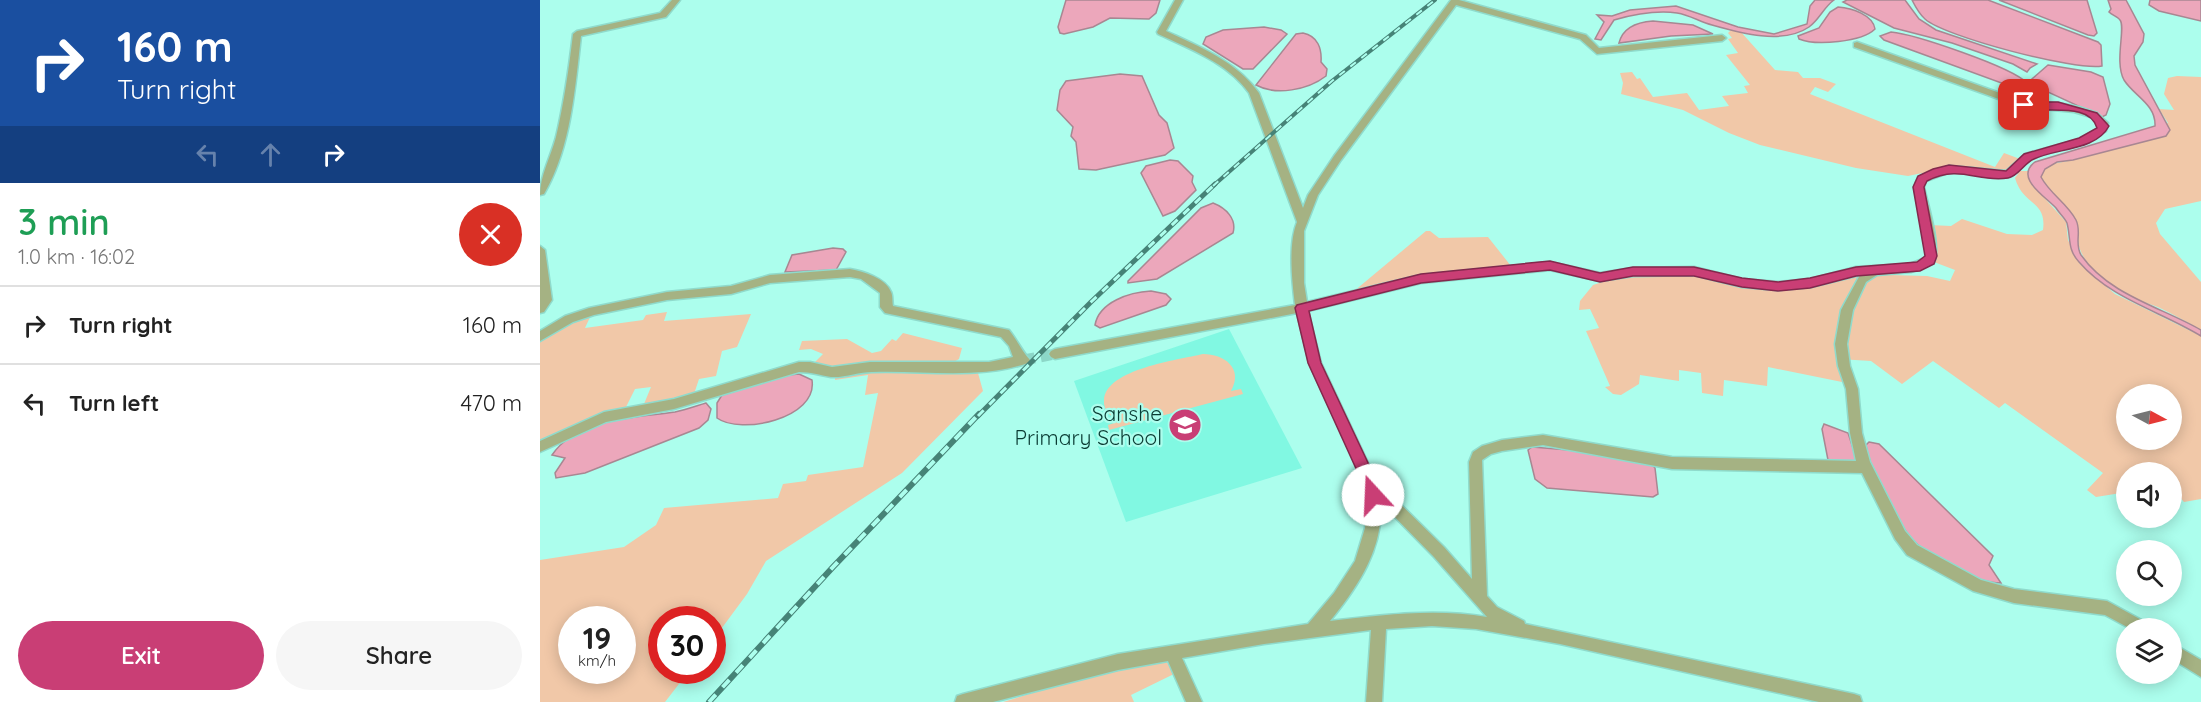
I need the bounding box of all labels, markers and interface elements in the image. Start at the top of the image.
text: 160 m [117,20,233,73]
icon: right [18,24,96,102]
text: Turn right [117,72,236,106]
pin [1998,79,2049,130]
icon: arrive [2007,88,2040,121]
icon: left [191,138,224,171]
icon: ahead [254,138,287,171]
icon: right [317,138,350,171]
text: 3 min [18,199,110,244]
button: close [459,203,522,266]
text: 1.0 km · 16:02 [18,244,135,269]
icon: right [18,309,51,342]
text: Turn right [69,311,173,339]
text: 160 m [463,311,522,339]
north arrow [2116,384,2182,450]
map controls [2116,384,2182,684]
icon: left [18,387,51,420]
text: Turn left [69,389,159,417]
text: 470 m [461,389,522,417]
place label: Sanshe Primary School [1014,400,1162,450]
school or university icon: Sanshe Primary School [1167,407,1203,443]
button: sound [2116,462,2182,528]
position arrow [1341,463,1405,527]
button: search [2116,540,2182,606]
speed limit sign: 30 [648,606,726,684]
button: layers [2116,618,2182,684]
text: 19 [583,619,611,657]
button: Exit [18,621,264,690]
button: Share [276,621,522,690]
text: km/h [578,651,616,670]

